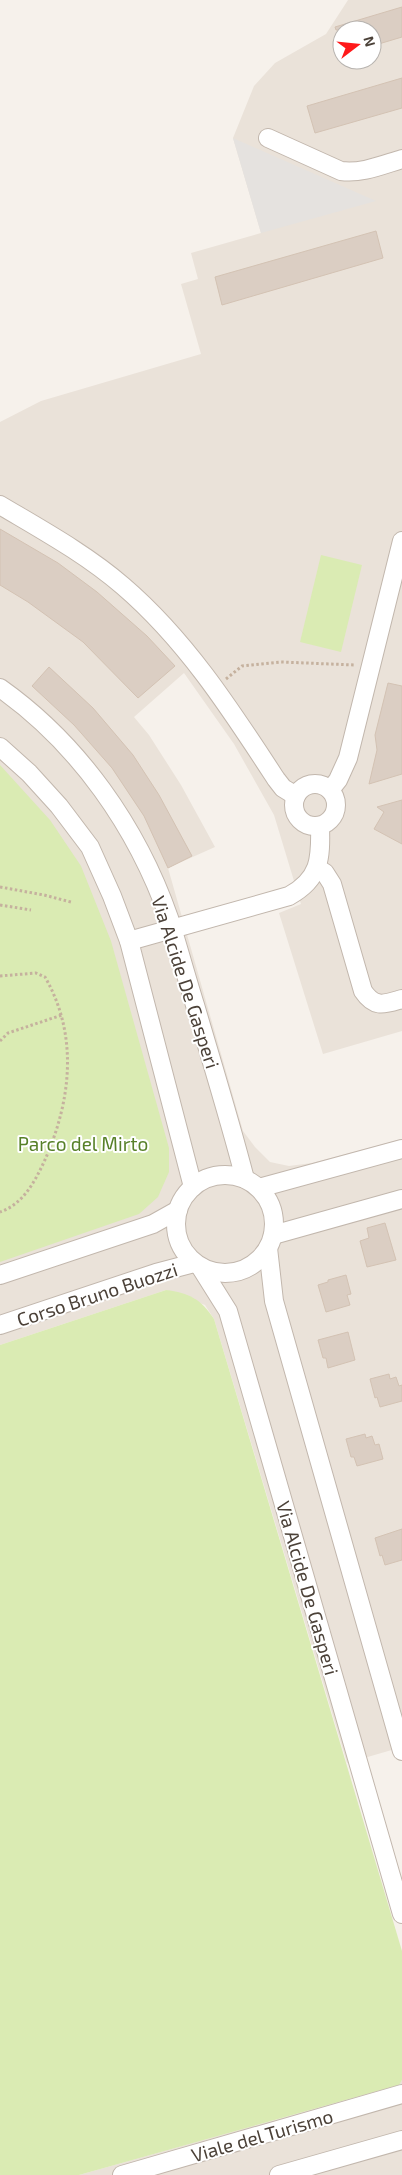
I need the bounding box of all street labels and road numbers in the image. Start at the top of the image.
street label: Via Alcide De Gasperi [147,893,225,1071]
street label: Corso Bruno Buozzi [14,1257,180,1331]
street label: Via Alcide De Gasperi [272,1498,344,1678]
street label: Viale del Turismo [188,2104,336,2166]

